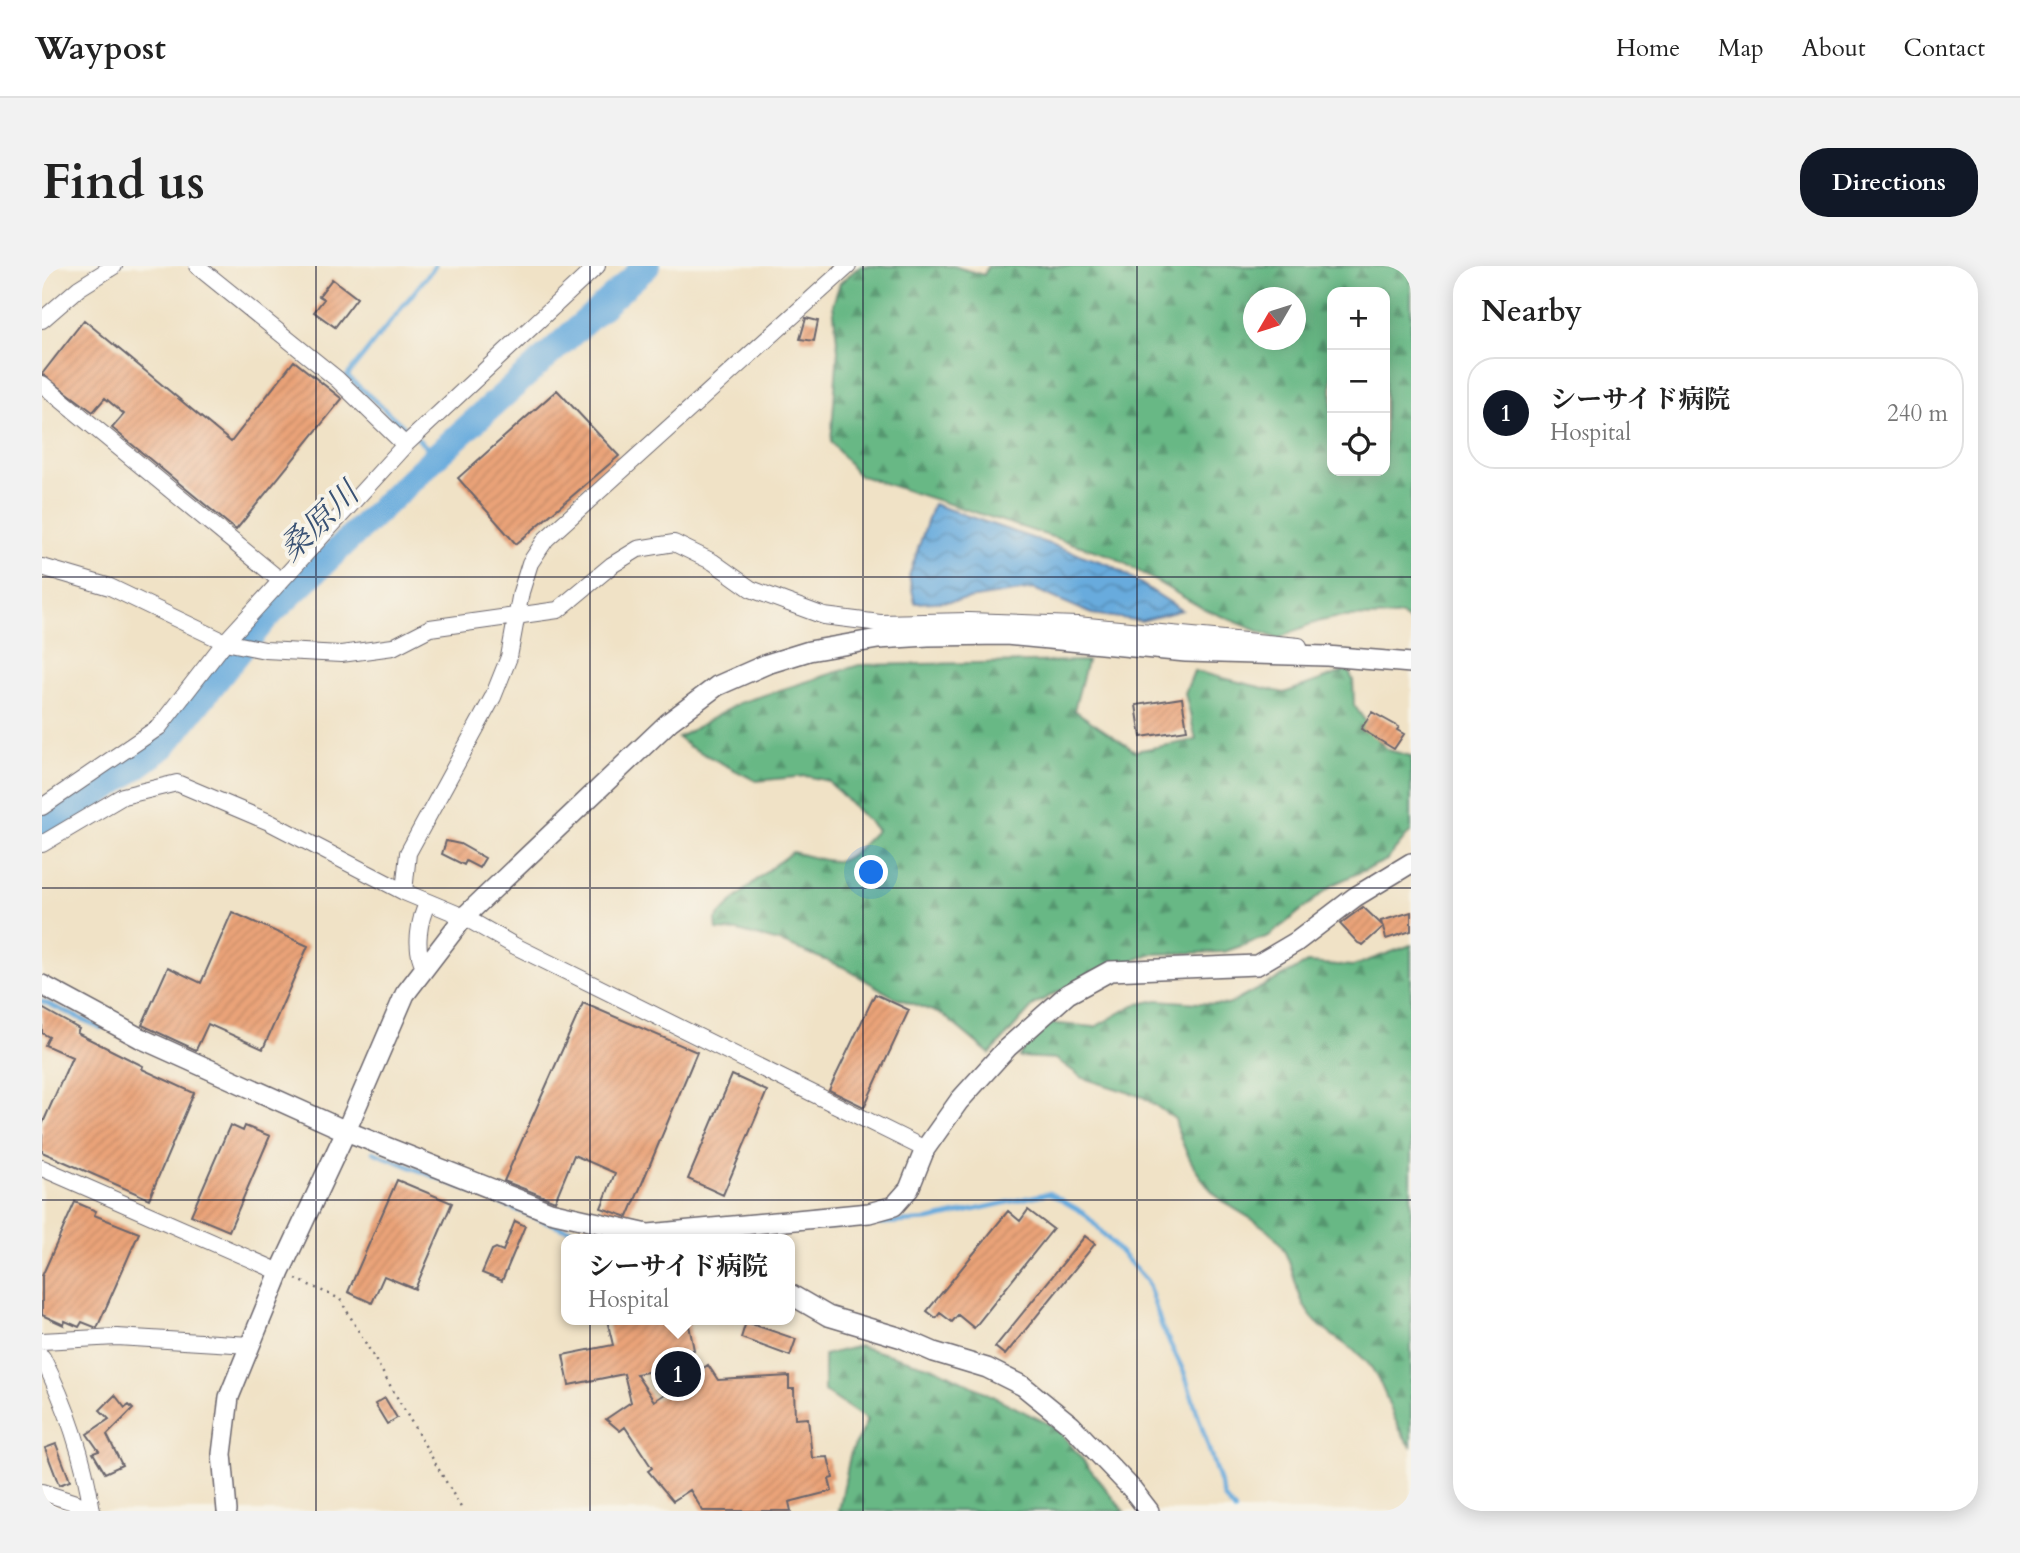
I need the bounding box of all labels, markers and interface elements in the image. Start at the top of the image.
text: Waypost [35,26,166,71]
text: Home [1616,32,1680,65]
text: Map [1718,32,1764,65]
text: About [1802,32,1866,65]
text: Contact [1904,32,1985,65]
button: Directions [1800,148,1978,217]
text: Find us [42,149,205,216]
north arrow [1243,287,1306,350]
map controls [1327,287,1390,476]
button: + [1327,287,1390,350]
text: Nearby [1481,291,1582,332]
button: − [1327,350,1390,413]
text: シーサイド病院 [1550,382,1730,417]
text: 1 [1500,398,1512,429]
text: 240 m [1887,398,1948,429]
button: locate [1327,413,1390,476]
text: Hospital [1550,417,1631,448]
water label: 桑原川 [269,471,371,571]
your location [854,855,888,889]
popup [561,1234,795,1325]
text: シーサイド病院 [588,1249,768,1284]
text: Hospital [588,1284,669,1315]
pin: 1 [655,1348,701,1400]

